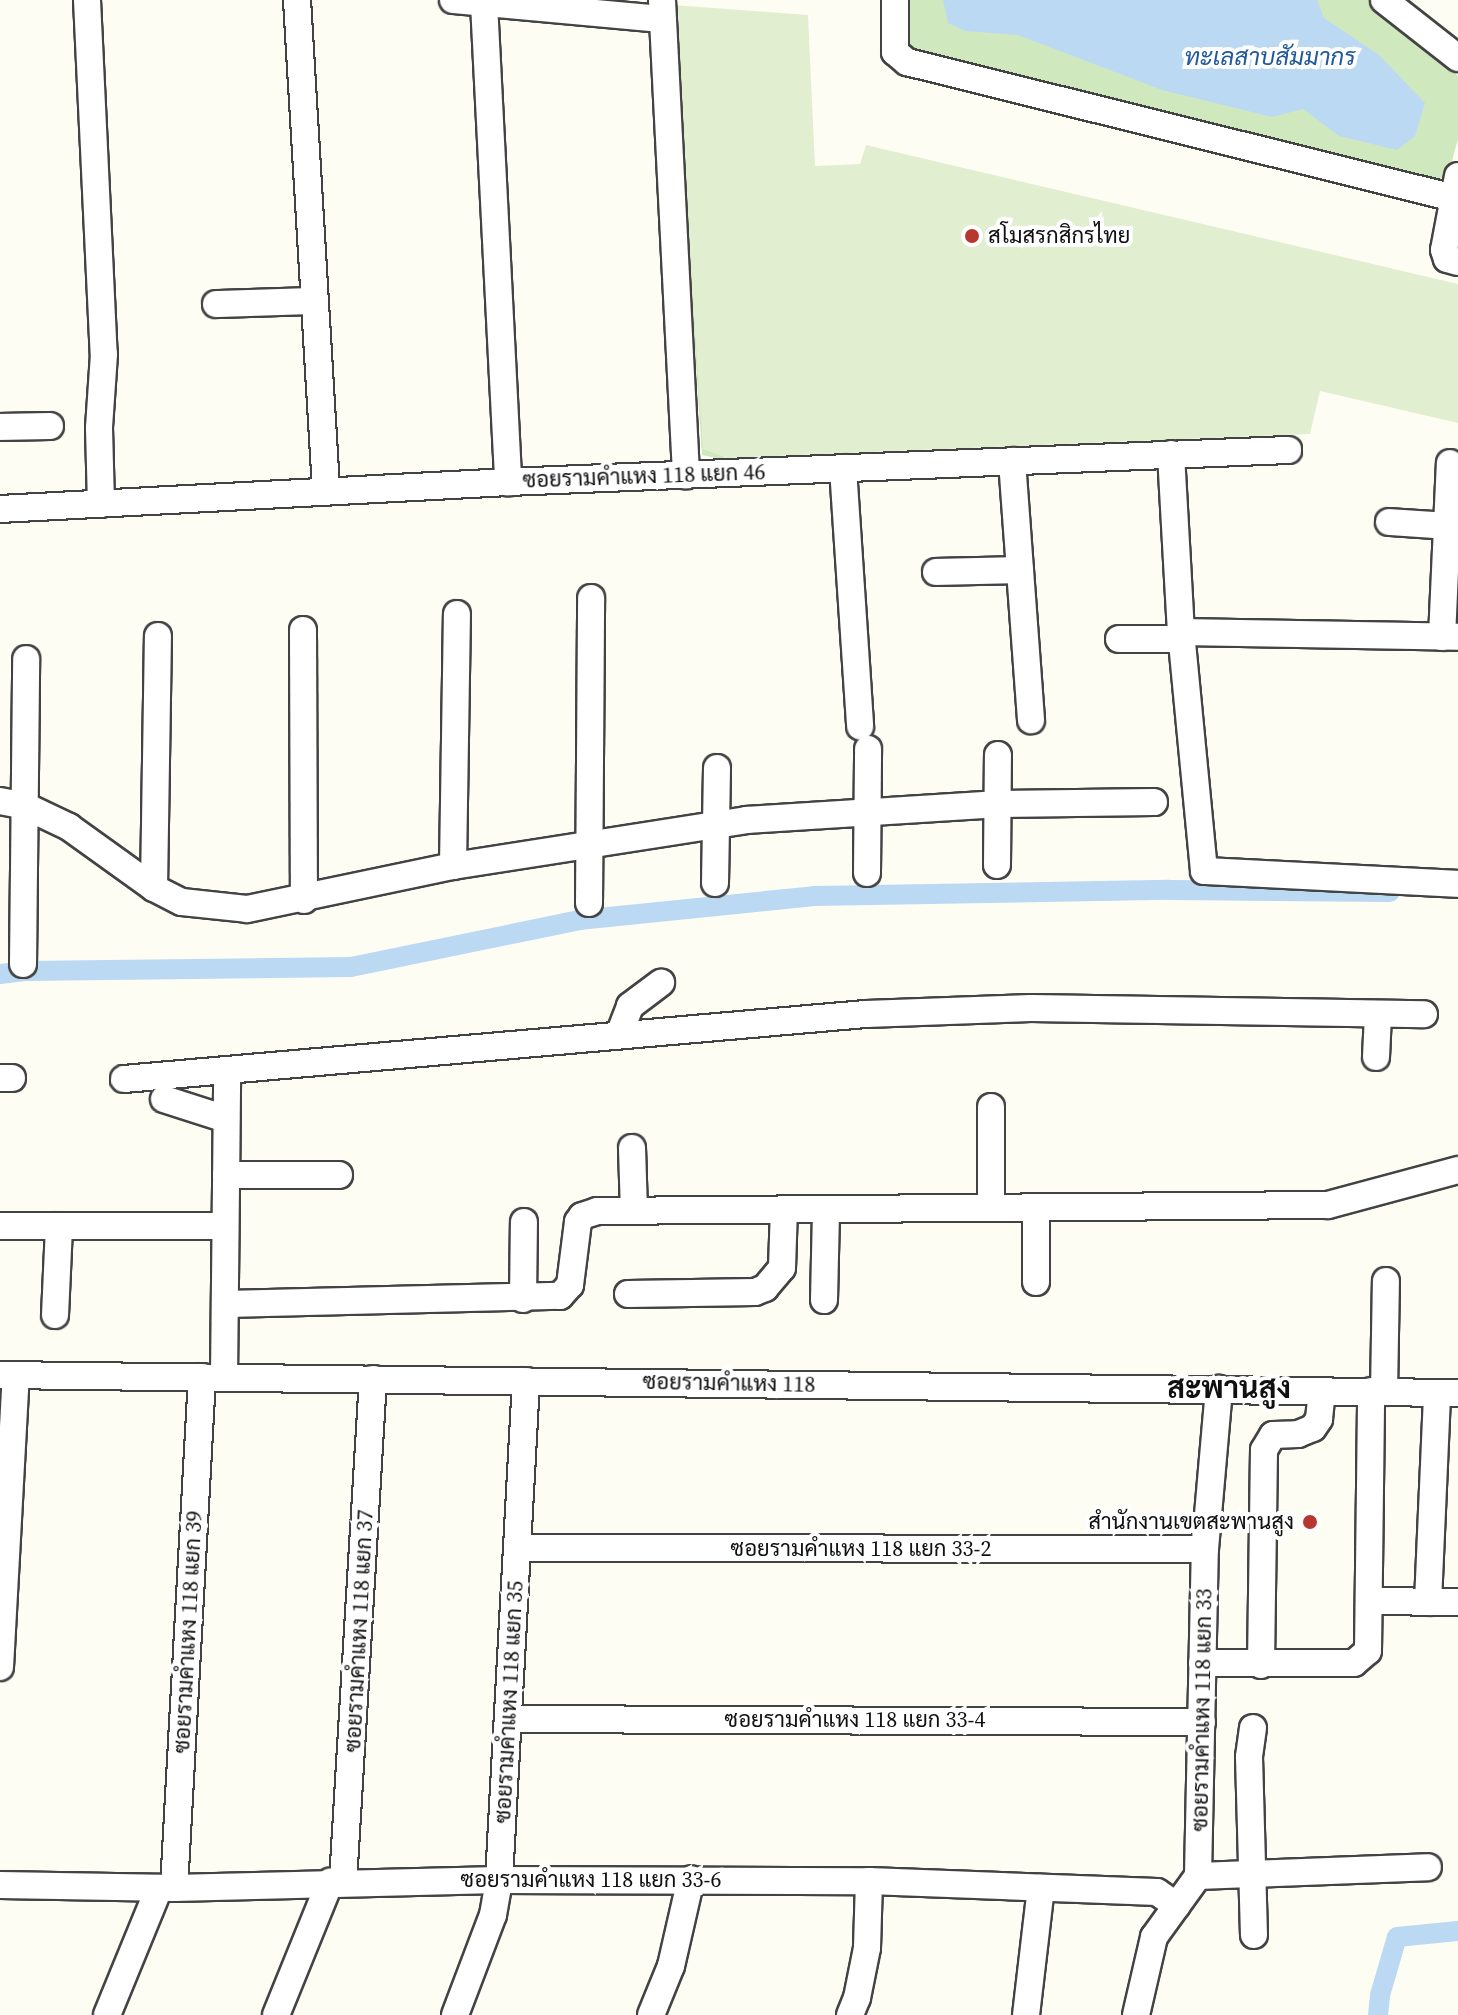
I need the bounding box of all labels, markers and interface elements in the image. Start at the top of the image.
water label: ทะเลสาบสัมมากร [1184,43,1356,71]
place label: สโมสรกสิกรไทย [988,223,1130,249]
marker: สโมสรกสิกรไทย [963,227,981,245]
street label: ซอยรามคำแหง 118 แยก 46 [522,459,766,493]
street label: ซอยรามคำแหง 118 [642,1368,816,1398]
district label: สะพานสูง [1167,1370,1291,1406]
street label: ซอยรามคำแหง 118 แยก 37 [339,1509,379,1753]
place label: สำนักงานเขตสะพานสูง [1088,1509,1294,1535]
street label: ซอยรามคำแหง 118 แยก 39 [168,1510,208,1754]
marker: สำนักงานเขตสะพานสูง [1301,1513,1319,1531]
street label: ซอยรามคำแหง 118 แยก 33-2 [731,1536,991,1562]
street label: ซอยรามคำแหง 118 แยก 35 [489,1580,529,1824]
street label: ซอยรามคำแหง 118 แยก 33 [1187,1588,1217,1832]
street label: ซอยรามคำแหง 118 แยก 33-4 [725,1707,985,1733]
street label: ซอยรามคำแหง 118 แยก 33-6 [461,1867,721,1893]

